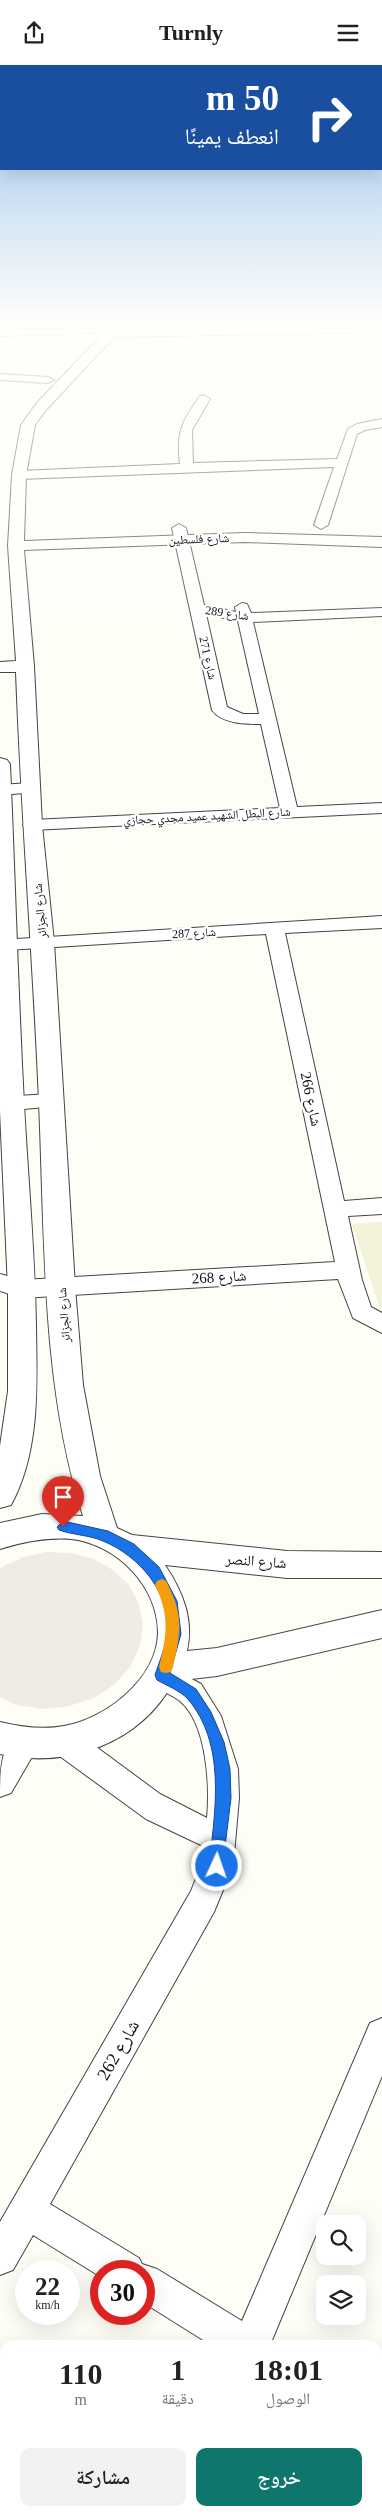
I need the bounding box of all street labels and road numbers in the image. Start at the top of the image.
street label: شارع فلسطين [168,531,230,548]
street label: شارع 289 [204,603,250,624]
street label: شارع 271 [195,635,220,681]
street label: شارع البطل الشهيد عميد مجدي حجازي [123,805,291,830]
street label: شارع الجزائر [31,883,50,940]
street label: شارع 287 [172,925,216,942]
street label: شارع 266 [296,1071,325,1128]
street label: شارع 268 [191,1268,247,1288]
street label: شارع الجزائر [55,1287,74,1344]
street label: شارع النصر [224,1551,287,1573]
street label: شارع 262 [93,2017,144,2084]

